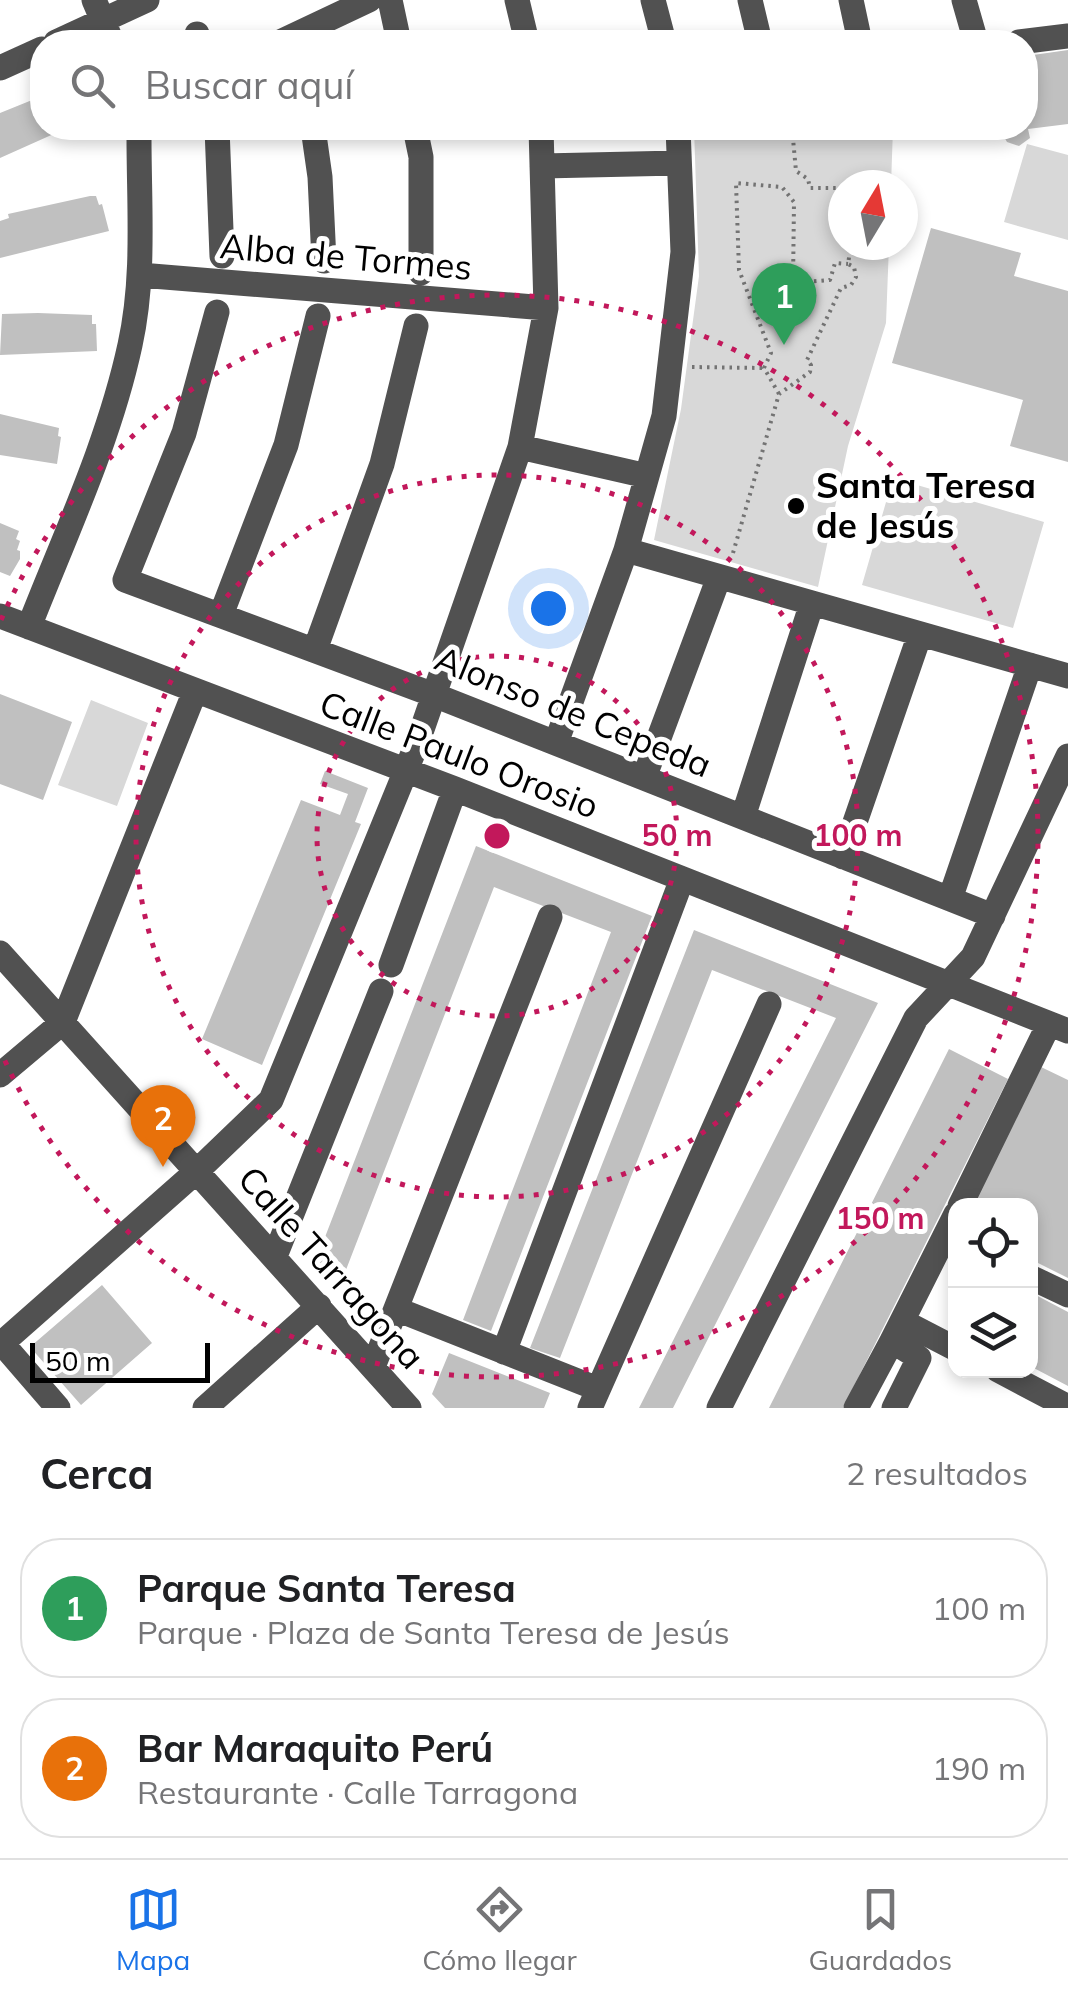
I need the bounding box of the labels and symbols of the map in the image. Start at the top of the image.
north arrow [828,170,918,260]
street label: Alba de Tormes [218,223,474,289]
pin: 1 [752,262,816,345]
place label: Santa Teresa de Jesús [816,463,1036,547]
marker: Santa Teresa de Jesús [785,495,807,517]
your location [523,583,574,634]
street label: Alonso de Cepeda [429,636,718,787]
street label: Calle Paulo Orosio [314,681,605,827]
text: 50 m [641,816,713,854]
text: 100 m [813,816,903,854]
centre of rings [479,818,515,854]
pin: 2 [130,1084,196,1167]
street label: Calle Tarragona [229,1157,434,1378]
text: 150 m [835,1199,925,1237]
scale bar [30,1338,210,1382]

